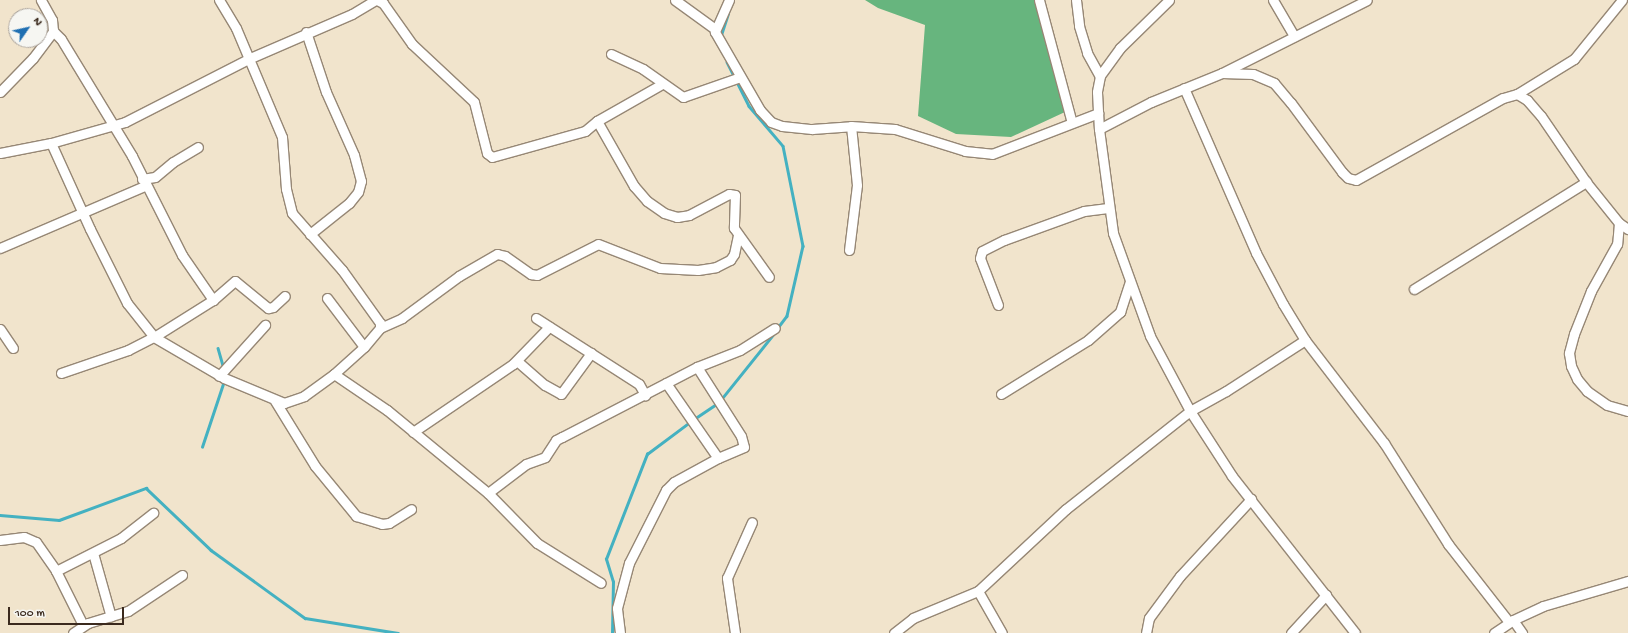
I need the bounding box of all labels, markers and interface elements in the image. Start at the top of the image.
north arrow [8,8,48,48]
text: N [30,16,44,28]
scale bar [10,599,126,625]
text: 100 m [15,607,45,621]

